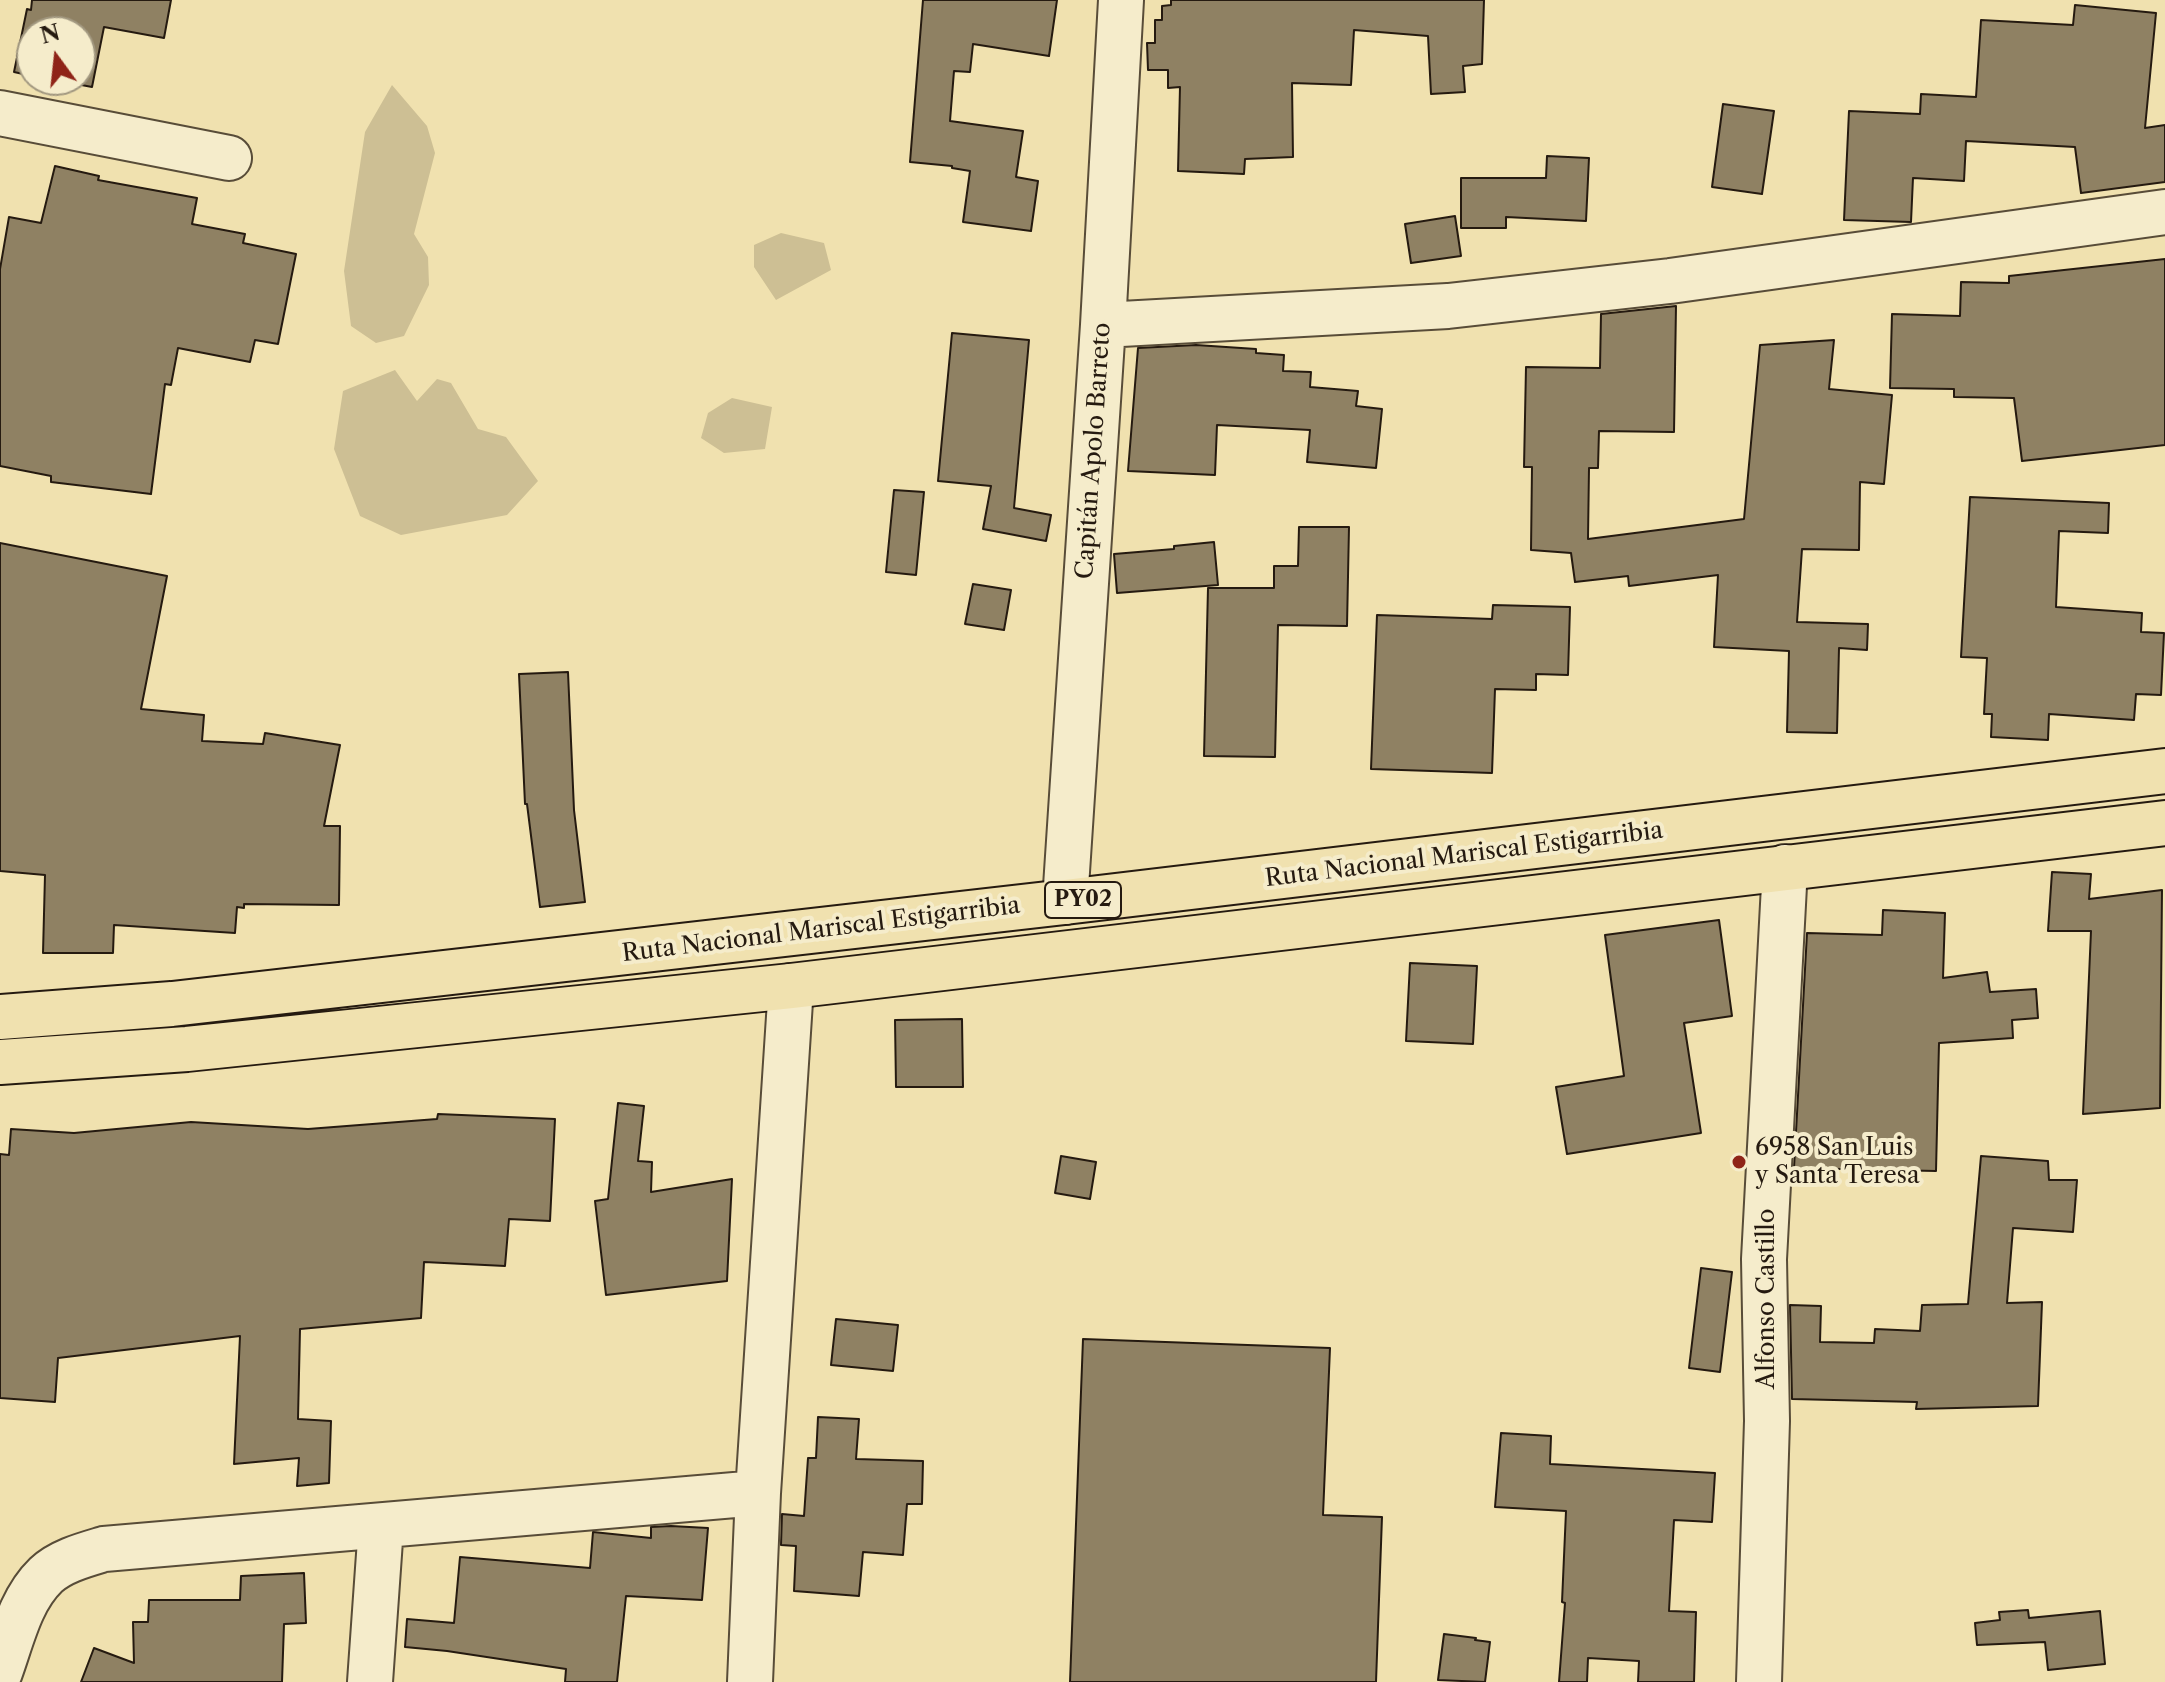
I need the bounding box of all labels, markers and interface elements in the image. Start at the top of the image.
north arrow [16,16,96,96]
text: N [37,19,63,50]
street label: Capitán Apolo Barreto [1071,322,1117,580]
street label: Ruta Nacional Mariscal Estigarribia [1263,816,1665,894]
road number: PY02 [1045,882,1121,918]
street label: Ruta Nacional Mariscal Estigarribia [620,891,1022,969]
place label: 6958 San Luis y Santa Teresa [1755,1134,1920,1190]
marker: 6958 San Luis y Santa Teresa [1730,1153,1748,1171]
street label: Alfonso Castillo [1753,1209,1781,1389]

